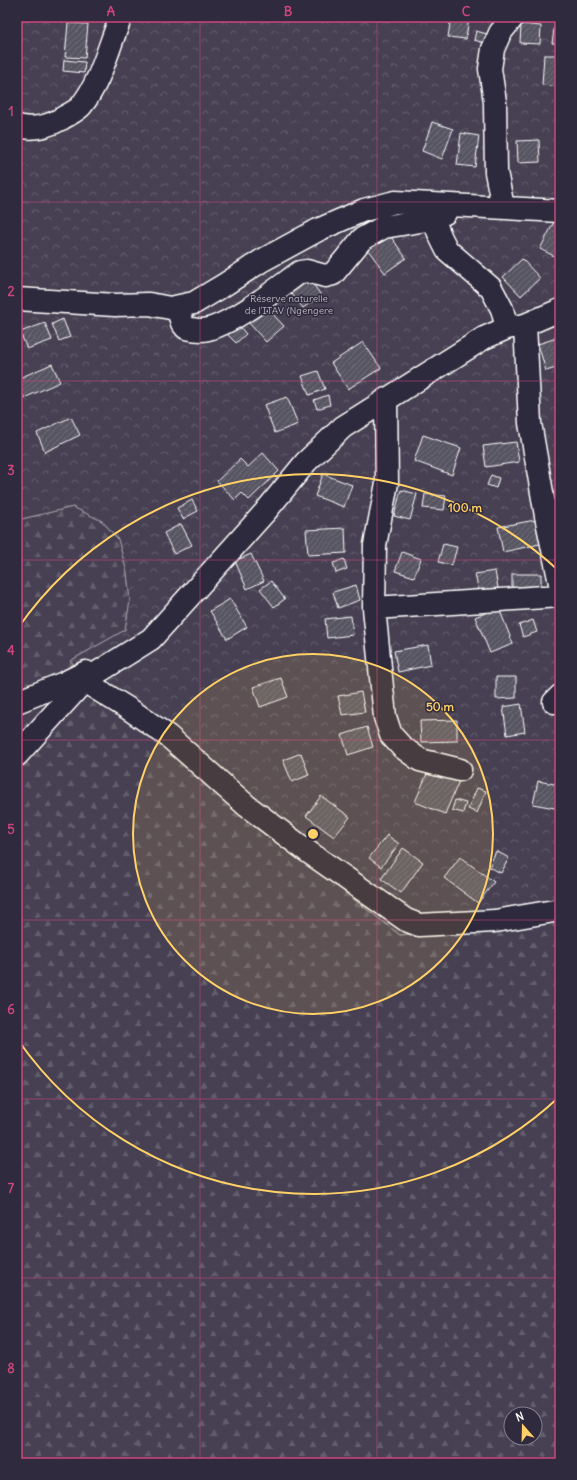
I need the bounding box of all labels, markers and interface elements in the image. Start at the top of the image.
text: A [107,3,116,20]
text: B [284,3,293,20]
text: C [462,3,471,20]
text: 1 [8,103,14,120]
text: 2 [7,283,15,300]
park label: Réserve naturelle de l'ITAV (Ngengere [245,292,333,317]
text: 3 [7,462,15,479]
text: 100 m [448,500,482,515]
text: 4 [7,642,15,659]
text: 50 m [426,699,455,714]
text: 5 [7,821,15,838]
centre of rings [306,827,320,841]
text: 6 [7,1001,15,1018]
text: 7 [8,1180,15,1197]
text: 8 [7,1360,15,1377]
north arrow [503,1406,543,1446]
text: N [514,1409,526,1424]

